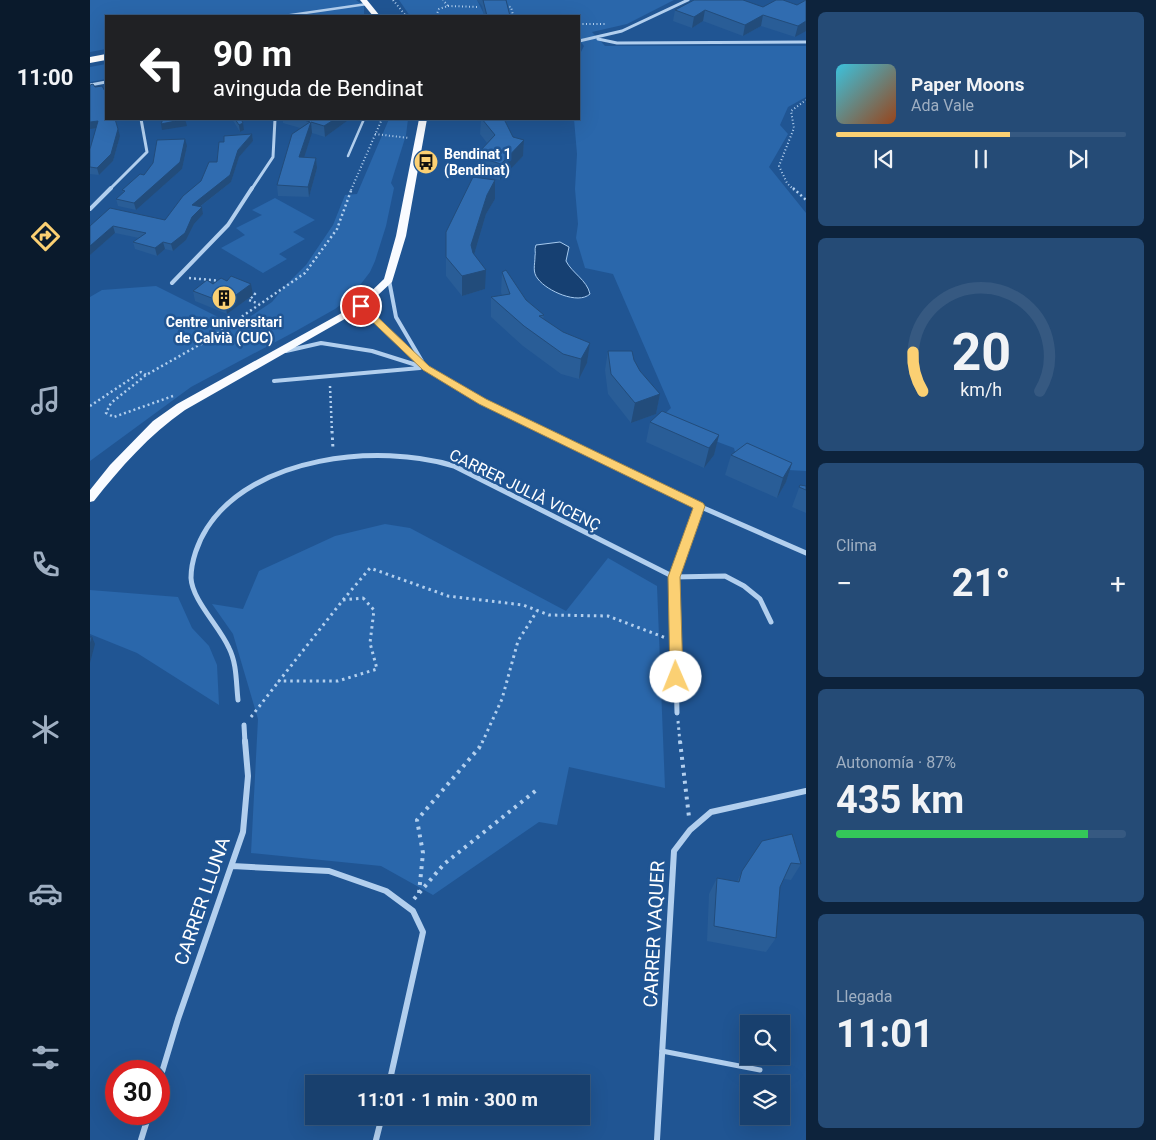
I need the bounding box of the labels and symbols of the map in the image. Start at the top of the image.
place label: Bendinat 1 (Bendinat) [444,146,512,179]
bus stop icon: Bendinat 1 (Bendinat) [413,149,439,175]
building icon: Centre universitari de Calvià (CUC) [211,285,237,311]
pin [340,285,382,327]
place label: Centre universitari de Calvià (CUC) [166,314,282,347]
street label: CARRER JULIÀ VICENÇ [446,445,604,535]
position arrow [649,650,701,702]
street label: CARRER LLUNA [169,833,235,968]
street label: CARRER VAQUER [639,860,669,1008]
speed limit sign: 30 [105,1060,170,1125]

